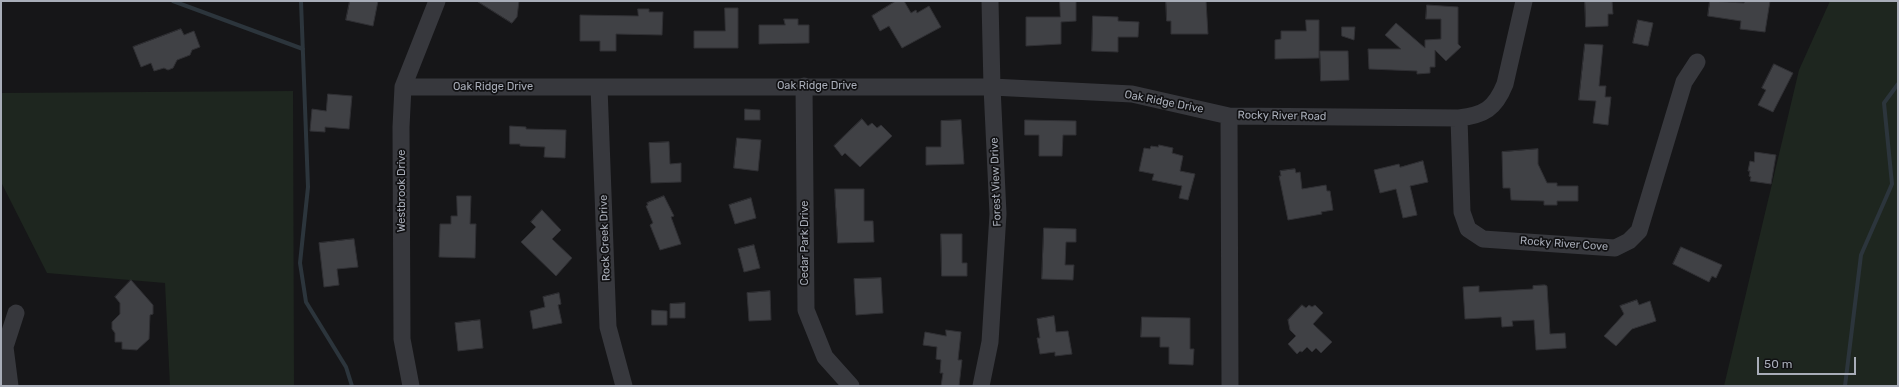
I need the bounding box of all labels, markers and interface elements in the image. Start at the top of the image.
street label: Oak Ridge Drive [777,79,857,93]
street label: Oak Ridge Drive [453,80,533,94]
street label: Oak Ridge Drive [1123,88,1205,116]
street label: Rocky River Road [1237,109,1327,123]
street label: Forest View Drive [988,137,1004,227]
street label: Westbrook Drive [395,150,409,232]
street label: Rock Creek Drive [597,195,613,281]
street label: Cedar Park Drive [798,200,812,286]
street label: Rocky River Cove [1520,234,1608,254]
scale bar [1759,349,1858,375]
text: 50 m [1764,357,1792,371]

